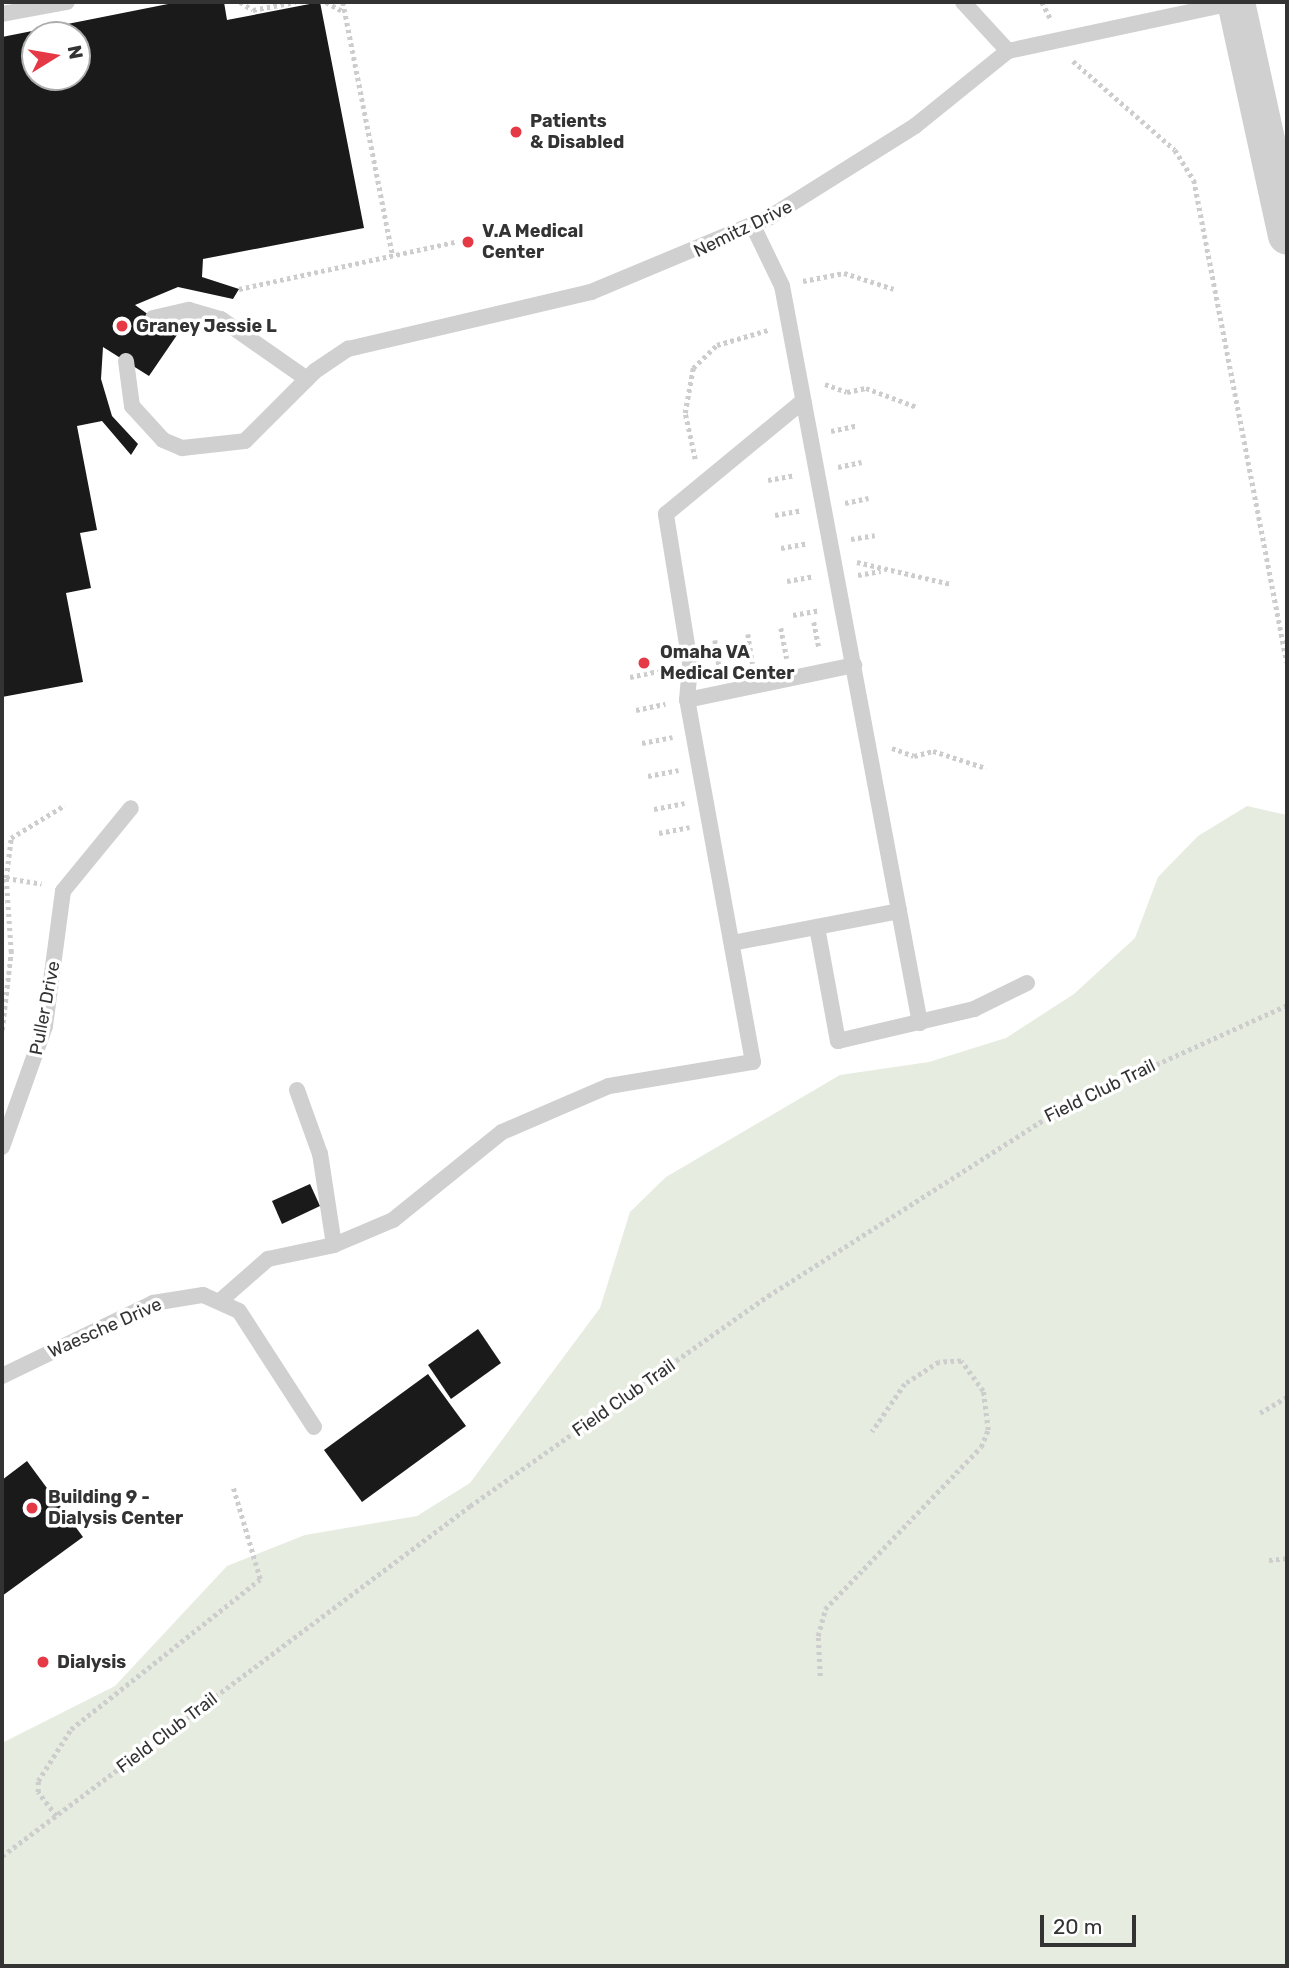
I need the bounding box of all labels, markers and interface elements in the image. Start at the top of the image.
north arrow [21,21,91,91]
text: N [63,43,88,61]
place label: Patients & Disabled [530,111,624,154]
marker: Patients & Disabled [508,124,524,140]
street label: Nemitz Drive [690,196,796,262]
place label: V.A Medical Center [482,221,584,264]
marker: V.A Medical Center [460,234,476,250]
place label: Graney Jessie L [136,315,277,337]
marker: Graney Jessie L [114,318,130,334]
place label: Omaha VA Medical Center [660,642,794,684]
marker: Omaha VA Medical Center [634,653,654,673]
street label: Puller Drive [25,959,65,1057]
street label: Field Club Trail [1041,1055,1159,1127]
street label: Waesche Drive [45,1293,165,1363]
street label: Field Club Trail [568,1354,680,1442]
place label: Building 9 - Dialysis Center [48,1487,183,1530]
marker: Building 9 - Dialysis Center [22,1498,42,1518]
place label: Dialysis [57,1651,126,1673]
marker: Dialysis [35,1654,51,1670]
street label: Field Club Trail [112,1688,222,1778]
scale bar [1044,1902,1140,1946]
text: 20 m [1053,1914,1102,1939]

